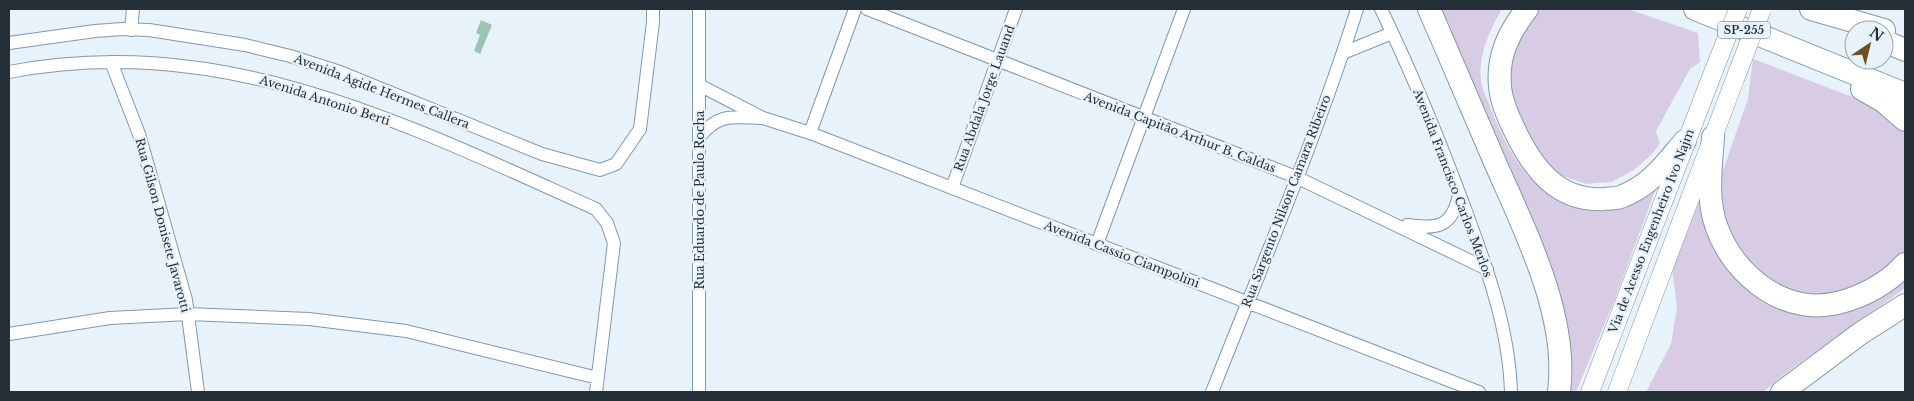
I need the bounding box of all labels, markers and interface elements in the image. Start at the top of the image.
north arrow [1844,20,1894,70]
road number: SP-255 [1718,22,1770,38]
street label: Rua Abdala Jorge Lauand [951,23,1017,173]
text: N [1866,23,1887,46]
street label: Avenida Agide Hermes Callera [291,50,472,132]
street label: Avenida Antonio Berti [257,71,392,128]
street label: Avenida Francisco Carlos Merlos [1410,86,1496,279]
street label: Avenida Capitão Arthur B. Caldas [1081,88,1278,176]
street label: Rua Sargento Nilson Camara Ribeiro [1238,92,1334,309]
street label: Rua Eduardo de Paulo Rocha [692,110,707,289]
street label: Via de Acesso Engenheiro Ivo Najm [1605,127,1697,336]
street label: Rua Gilson Donisete Javarotti [132,136,194,314]
street label: Avenida Cassio Ciampolini [1041,217,1202,291]

